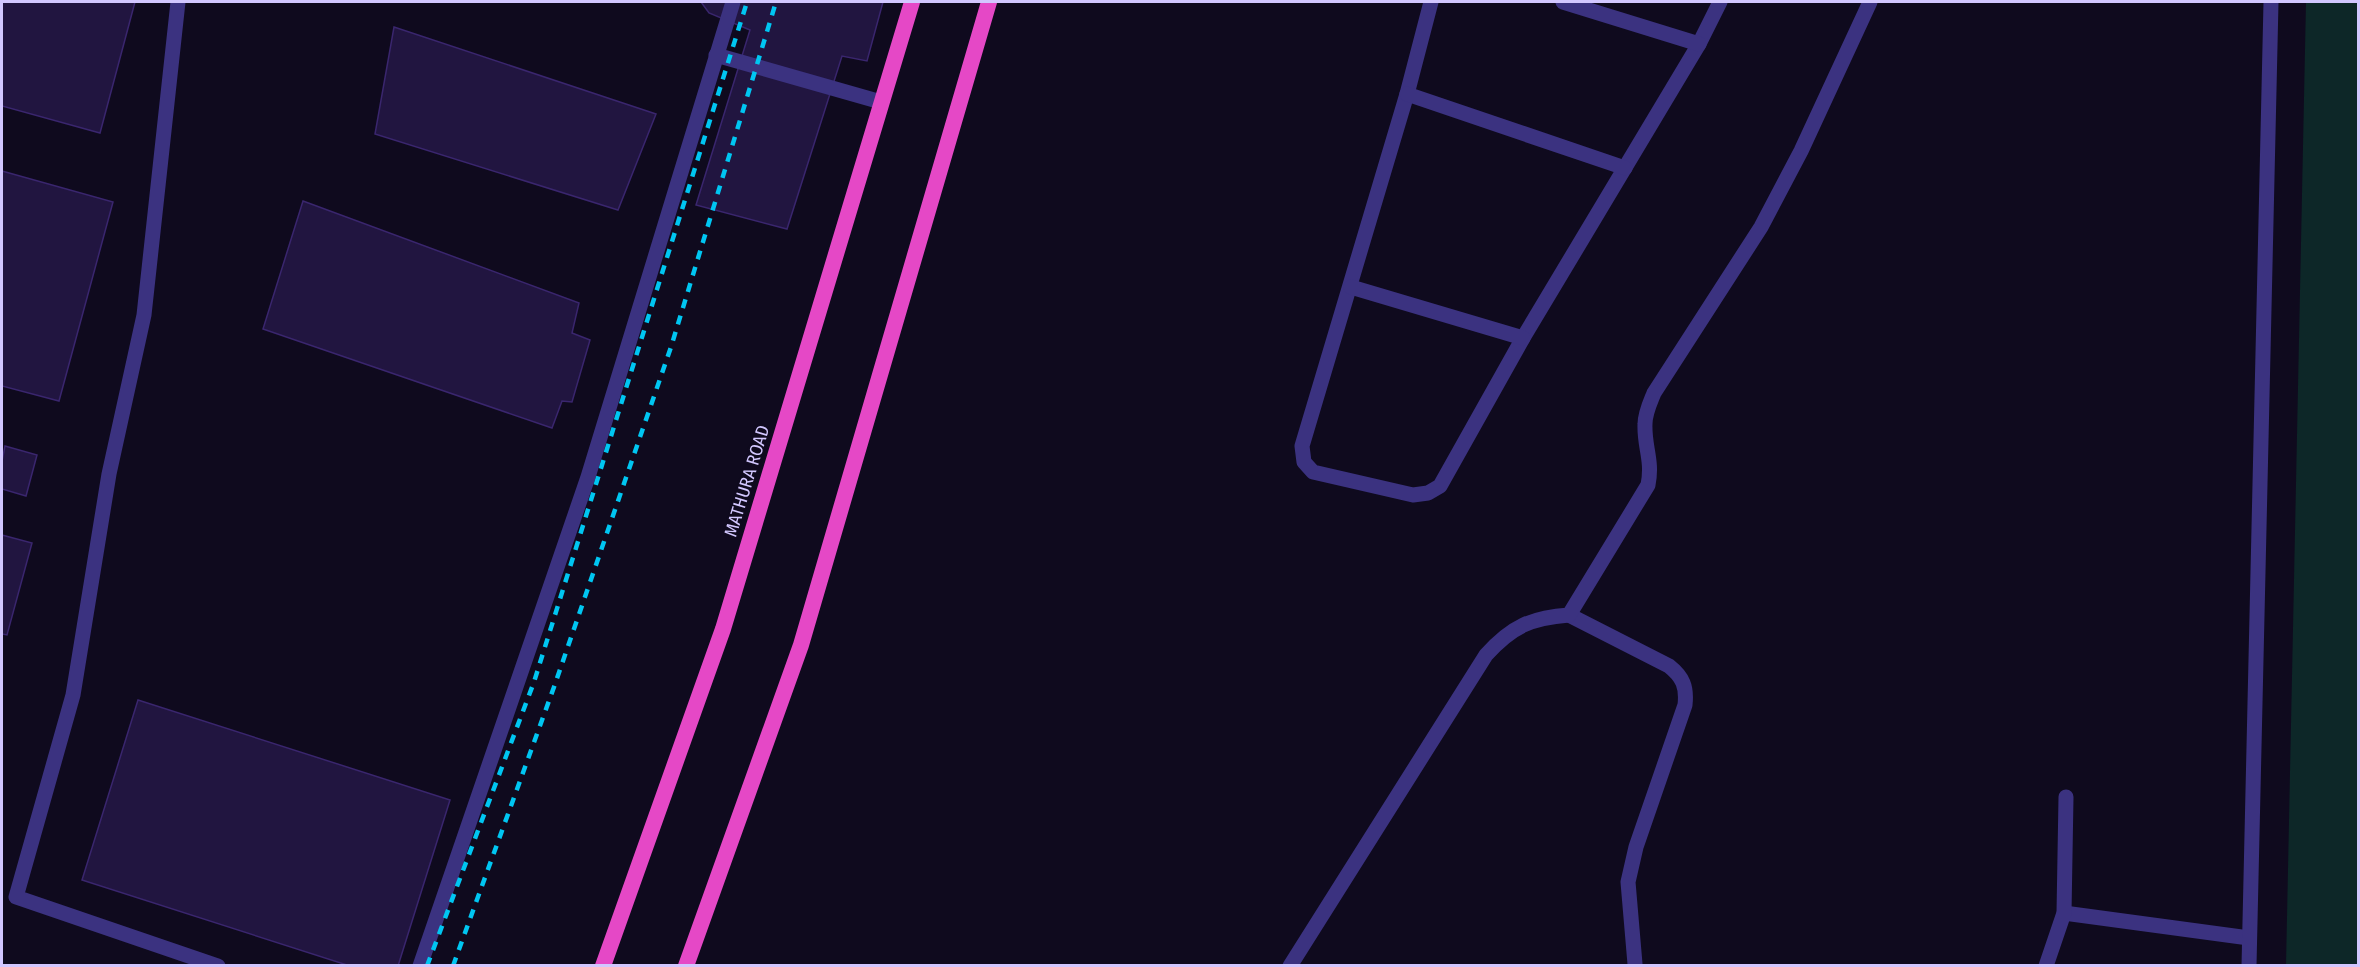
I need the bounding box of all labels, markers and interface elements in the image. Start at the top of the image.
street label: MATHURA ROAD [720,423,774,539]

